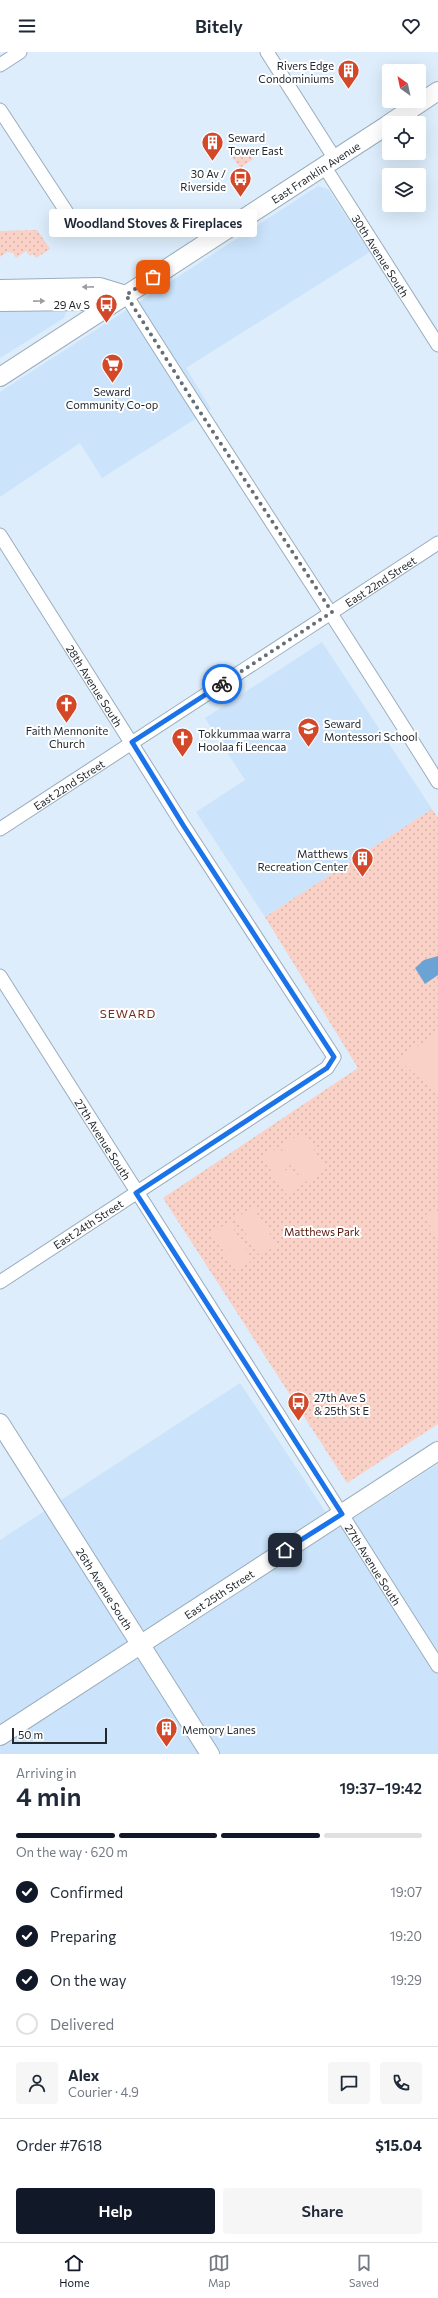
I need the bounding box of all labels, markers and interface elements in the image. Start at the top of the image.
icon: menu [16,15,38,37]
text: Bitely [195,15,243,37]
icon: heart [400,15,422,37]
building icon: Rivers Edge Condominiums [336,58,362,91]
place label: Rivers Edge Condominiums [258,59,334,85]
north arrow [382,64,426,108]
map controls [382,64,426,212]
button: locate [382,116,426,160]
building icon: Seward Tower East [200,130,226,163]
place label: Seward Tower East [228,131,284,157]
street label: East Franklin Avenue [268,138,362,206]
bus stop icon: 30 Av / Riverside [228,166,254,199]
place label: 30 Av / Riverside [180,167,226,193]
button: layers [382,168,426,212]
callout: Woodland Stoves & Fireplaces [49,209,257,237]
street label: 30th Avenue South [350,212,412,299]
text: Woodland Stoves & Fireplaces [64,215,242,231]
pin [136,260,170,294]
icon: bag [142,266,164,288]
one-way arrow [81,284,94,290]
bus stop icon: 29 Av S [93,291,119,324]
one-way arrow [33,298,45,305]
place label: 29 Av S [54,298,90,311]
supermarket icon: Seward Community Co-op [99,352,125,385]
place label: Seward Community Co-op [66,385,158,411]
street label: East 22nd Street [342,553,418,609]
street label: 28th Avenue South [64,642,126,729]
courier [202,664,242,704]
icon: bike [211,673,233,695]
church icon: Faith Mennonite Church [54,691,80,724]
school or university icon: Seward Montessori School [296,716,322,749]
place label: Seward Montessori School [324,717,418,743]
place label: Faith Mennonite Church [26,724,108,750]
church icon: Tokkummaa warra Hoolaa fi Leencaa [170,726,196,759]
place label: Tokkummaa warra Hoolaa fi Leencaa [198,727,291,753]
street label: East 22nd Street [31,756,107,812]
building icon: Matthews Recreation Center [350,846,376,879]
place label: Matthews Recreation Center [257,847,349,873]
district label: SEWARD [100,1006,156,1020]
street label: 27th Avenue South [73,1096,134,1182]
street label: East 24th Street [51,1196,126,1251]
park label: Matthews Park [284,1225,360,1238]
bus stop icon: 27th Ave S & 25th St E [285,1390,311,1423]
place label: 27th Ave S & 25th St E [314,1391,369,1417]
street label: 27th Avenue South [343,1521,404,1607]
pin [268,1533,302,1567]
icon: home [274,1539,296,1561]
street label: 26th Avenue South [74,1545,136,1632]
street label: East 25th Street [182,1566,256,1621]
building icon: Memory Lanes [153,1716,179,1749]
place label: Memory Lanes [182,1723,256,1736]
scale bar [12,1726,107,1745]
text: 50 m [18,1728,43,1741]
text: Arriving in [16,1765,76,1781]
text: 19:37–19:42 [339,1779,422,1797]
text: 4 min [16,1780,82,1811]
text: On the way · 620 m [16,1844,128,1860]
icon: check [16,1881,38,1903]
text: Confirmed [50,1883,123,1901]
text: 19:07 [390,1884,422,1900]
icon: check [16,1925,38,1947]
text: Preparing [50,1927,116,1945]
text: 19:20 [390,1928,422,1944]
icon: check [16,1969,38,1991]
text: On the way [50,1971,127,1989]
text: 19:29 [390,1972,422,1988]
text: Delivered [50,2015,114,2033]
button: person [16,2062,58,2104]
button: chat [328,2062,370,2104]
button: phone [380,2062,422,2104]
text: Alex [68,2066,99,2084]
text: Courier · 4.9 [68,2084,139,2100]
text: Order #7618 [16,2136,102,2154]
text: $15.04 [375,2136,422,2154]
button: Help [16,2188,215,2234]
button: Share [223,2188,422,2234]
tab: Home [59,2252,89,2289]
tab: Map [208,2252,231,2289]
tab: Saved [349,2252,379,2289]

